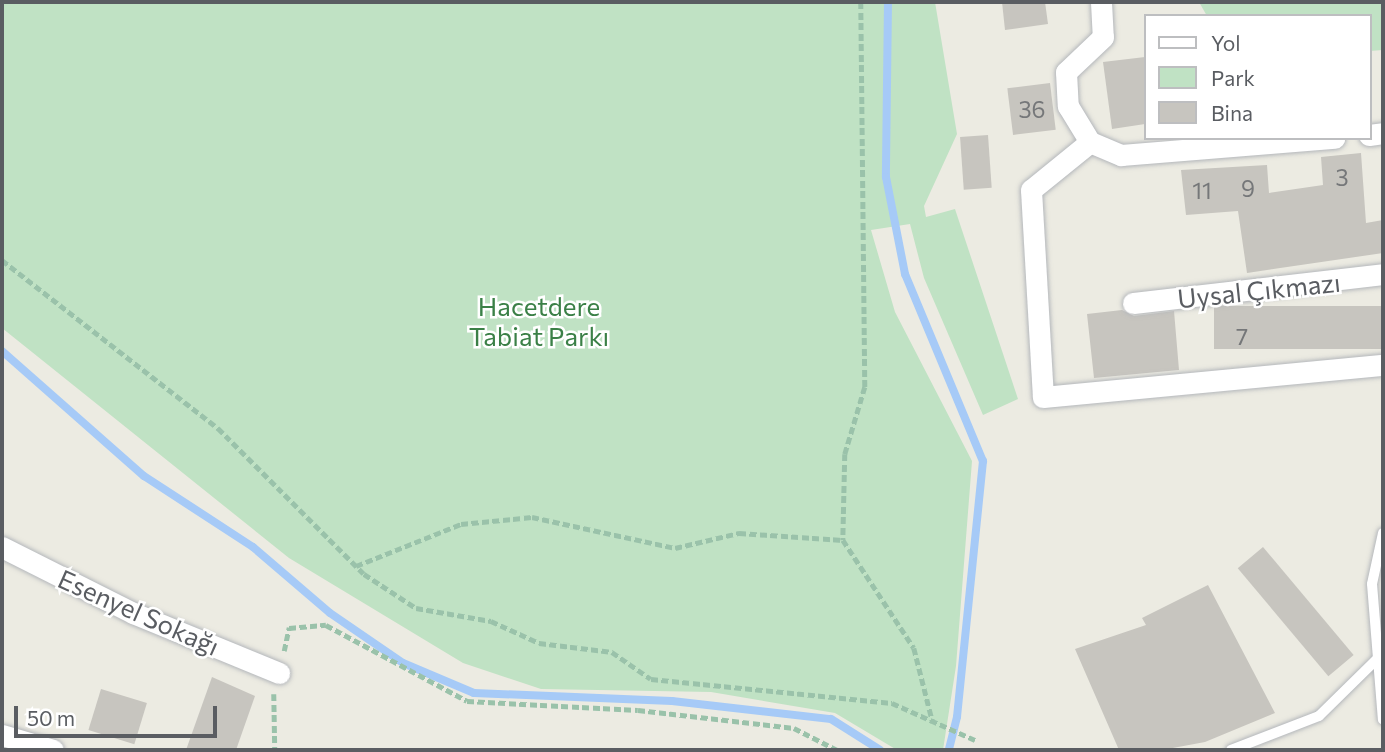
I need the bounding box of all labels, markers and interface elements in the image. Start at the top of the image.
legend [1144,14,1371,140]
text: Yol [1211,30,1241,55]
text: Park [1211,65,1255,90]
house number: 36 [1018,95,1046,123]
text: Bina [1211,100,1253,125]
house number: 3 [1335,163,1349,191]
house number: 9 [1241,174,1255,202]
house number: 11 [1192,176,1212,204]
street label: Uysal Çıkmazı [1176,266,1342,314]
park label: Hacetdere Tabiat Parkı [469,290,609,352]
house number: 7 [1236,322,1248,350]
street label: Esenyel Sokağı [54,563,224,661]
scale bar [18,692,220,736]
text: 50 m [27,705,75,730]

